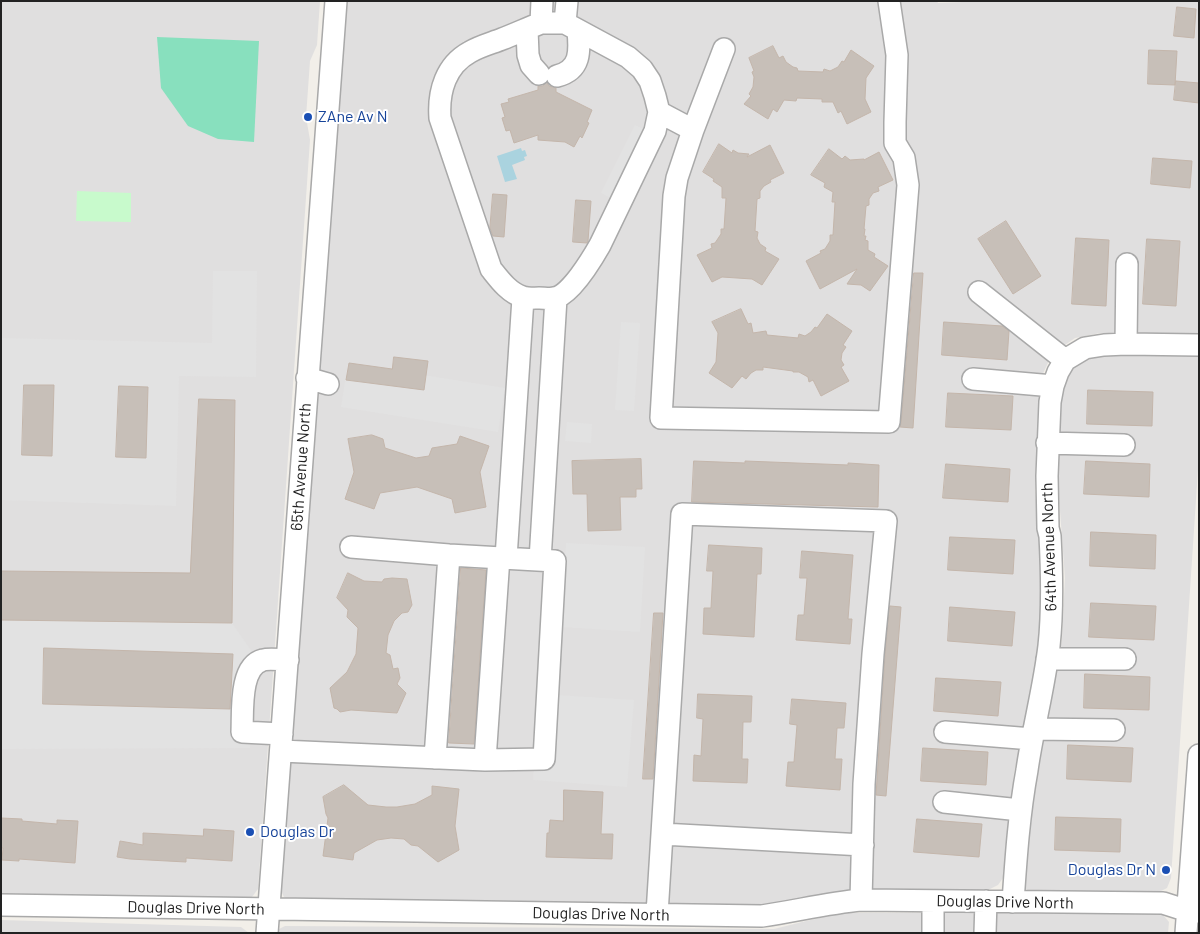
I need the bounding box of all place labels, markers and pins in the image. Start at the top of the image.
place label: ZAne Av N [318,107,388,127]
marker: ZAne Av N [302,111,314,123]
place label: Douglas Dr [260,822,334,842]
marker: Douglas Dr [244,826,256,838]
place label: Douglas Dr N [1068,860,1156,880]
marker: Douglas Dr N [1160,864,1172,876]

